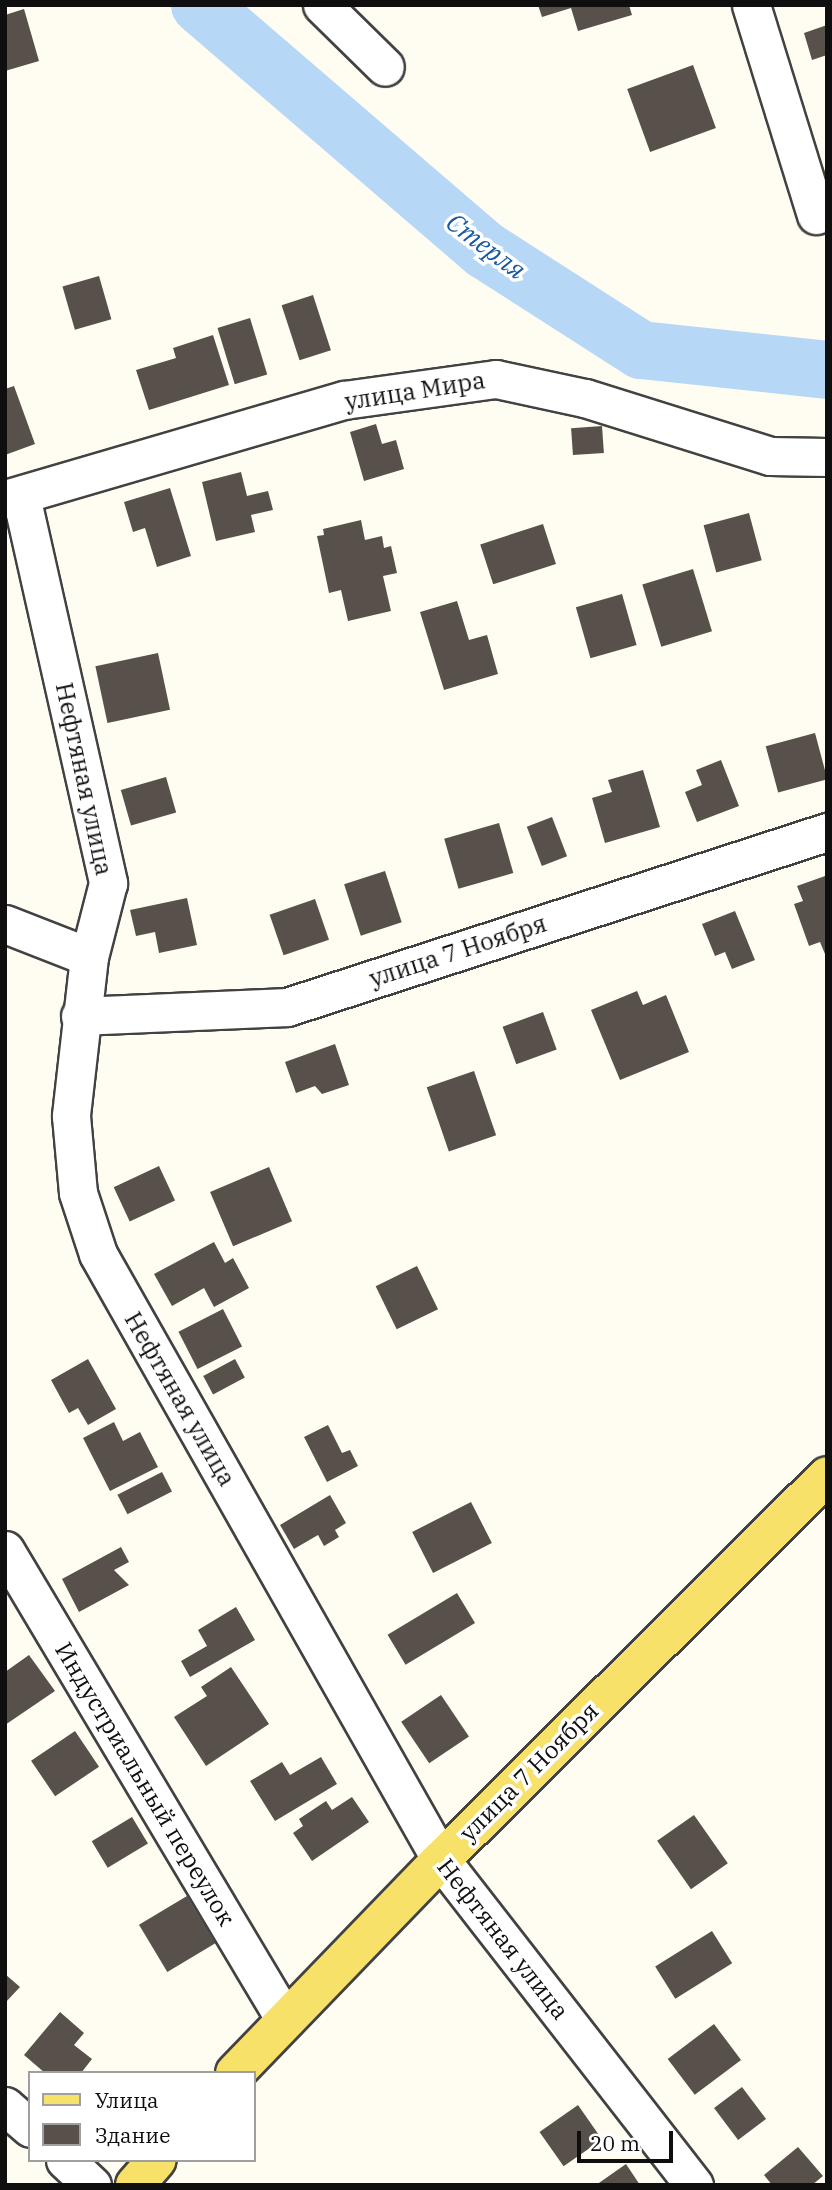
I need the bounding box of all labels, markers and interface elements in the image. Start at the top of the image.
water label: Стерля [440,206,532,286]
street label: улица Мира [343,366,487,416]
street label: Нефтяная улица [50,680,118,878]
street label: улица 7 Ноября [366,909,550,993]
street label: Нефтяная улица [118,1307,242,1491]
street label: Индустриальный переулок [49,1637,241,1931]
street label: улица 7 Ноября [454,1697,604,1847]
street label: Нефтяная улица [431,1853,575,2025]
legend [28,2071,256,2162]
text: Улица [95,2086,159,2114]
scale bar [580,2116,676,2160]
text: Здание [95,2121,170,2149]
text: 20 m [590,2129,640,2157]

